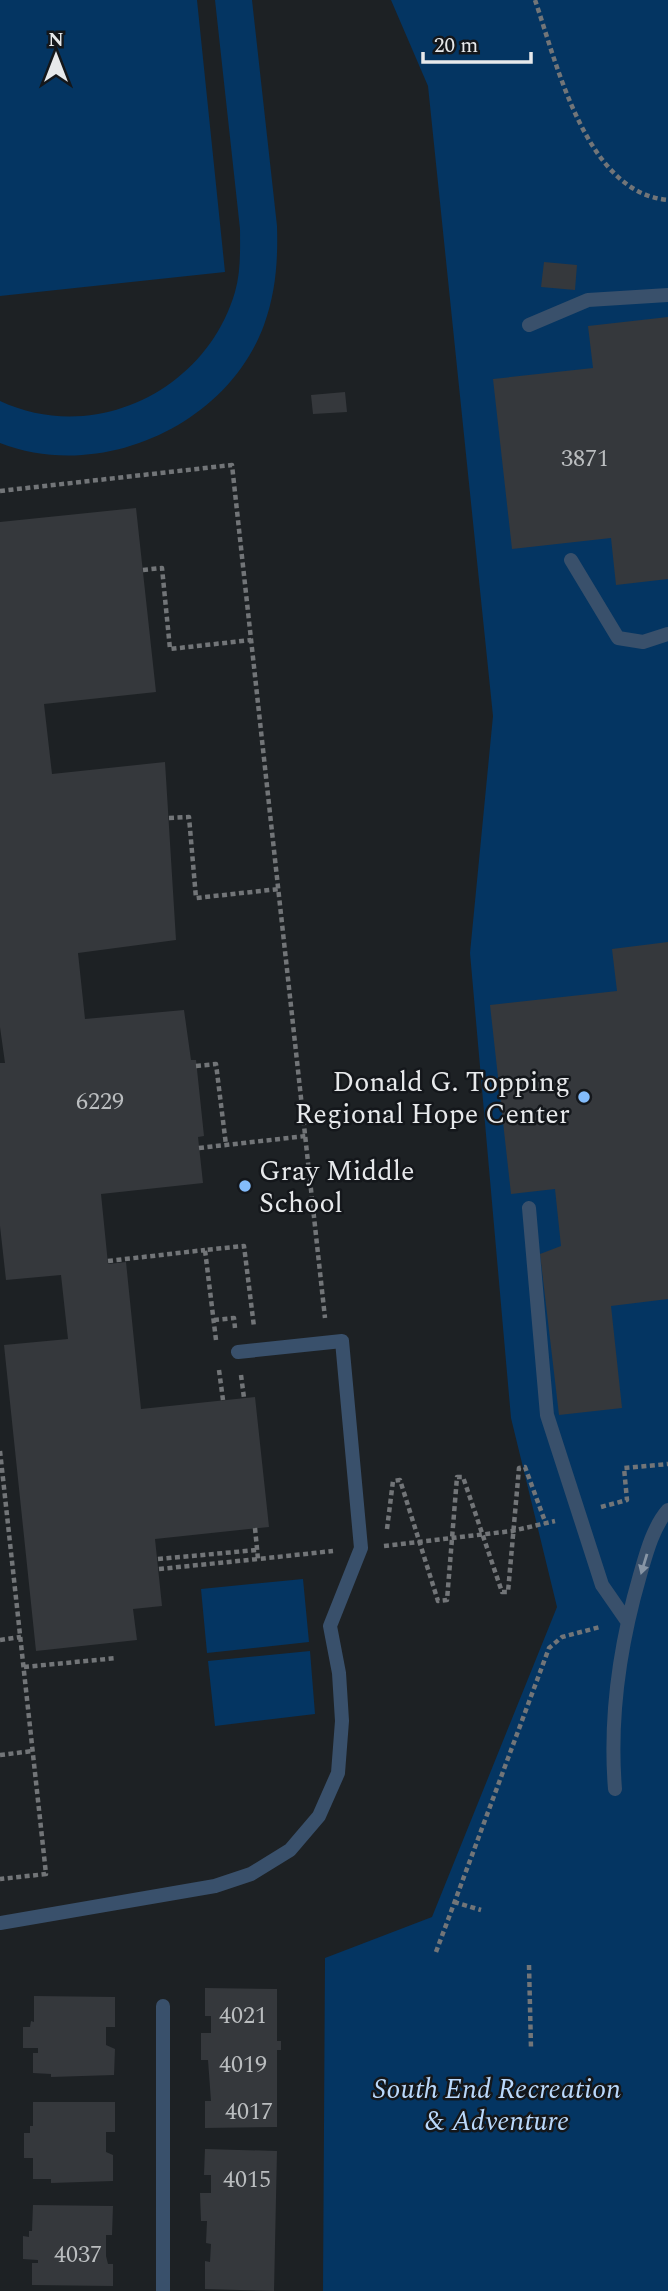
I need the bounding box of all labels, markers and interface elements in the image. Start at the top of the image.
north arrow [21,21,91,91]
scale bar [423,21,532,65]
text: N [48,26,64,55]
text: 20 m [434,30,478,62]
house number: 3871 [561,441,609,477]
place label: Donald G. Topping Regional Hope Center [295,1061,570,1136]
house number: 6229 [76,1084,124,1120]
marker: Donald G. Topping Regional Hope Center [576,1089,592,1105]
place label: Gray Middle School [259,1150,415,1225]
marker: Gray Middle School [237,1178,253,1194]
one-way arrow [638,1554,648,1575]
house number: 4021 [219,1998,267,2034]
house number: 4019 [219,2047,267,2083]
park label: South End Recreation & Adventure [373,2068,621,2143]
house number: 4017 [225,2094,273,2130]
house number: 4015 [223,2162,271,2198]
house number: 4037 [54,2237,102,2273]

